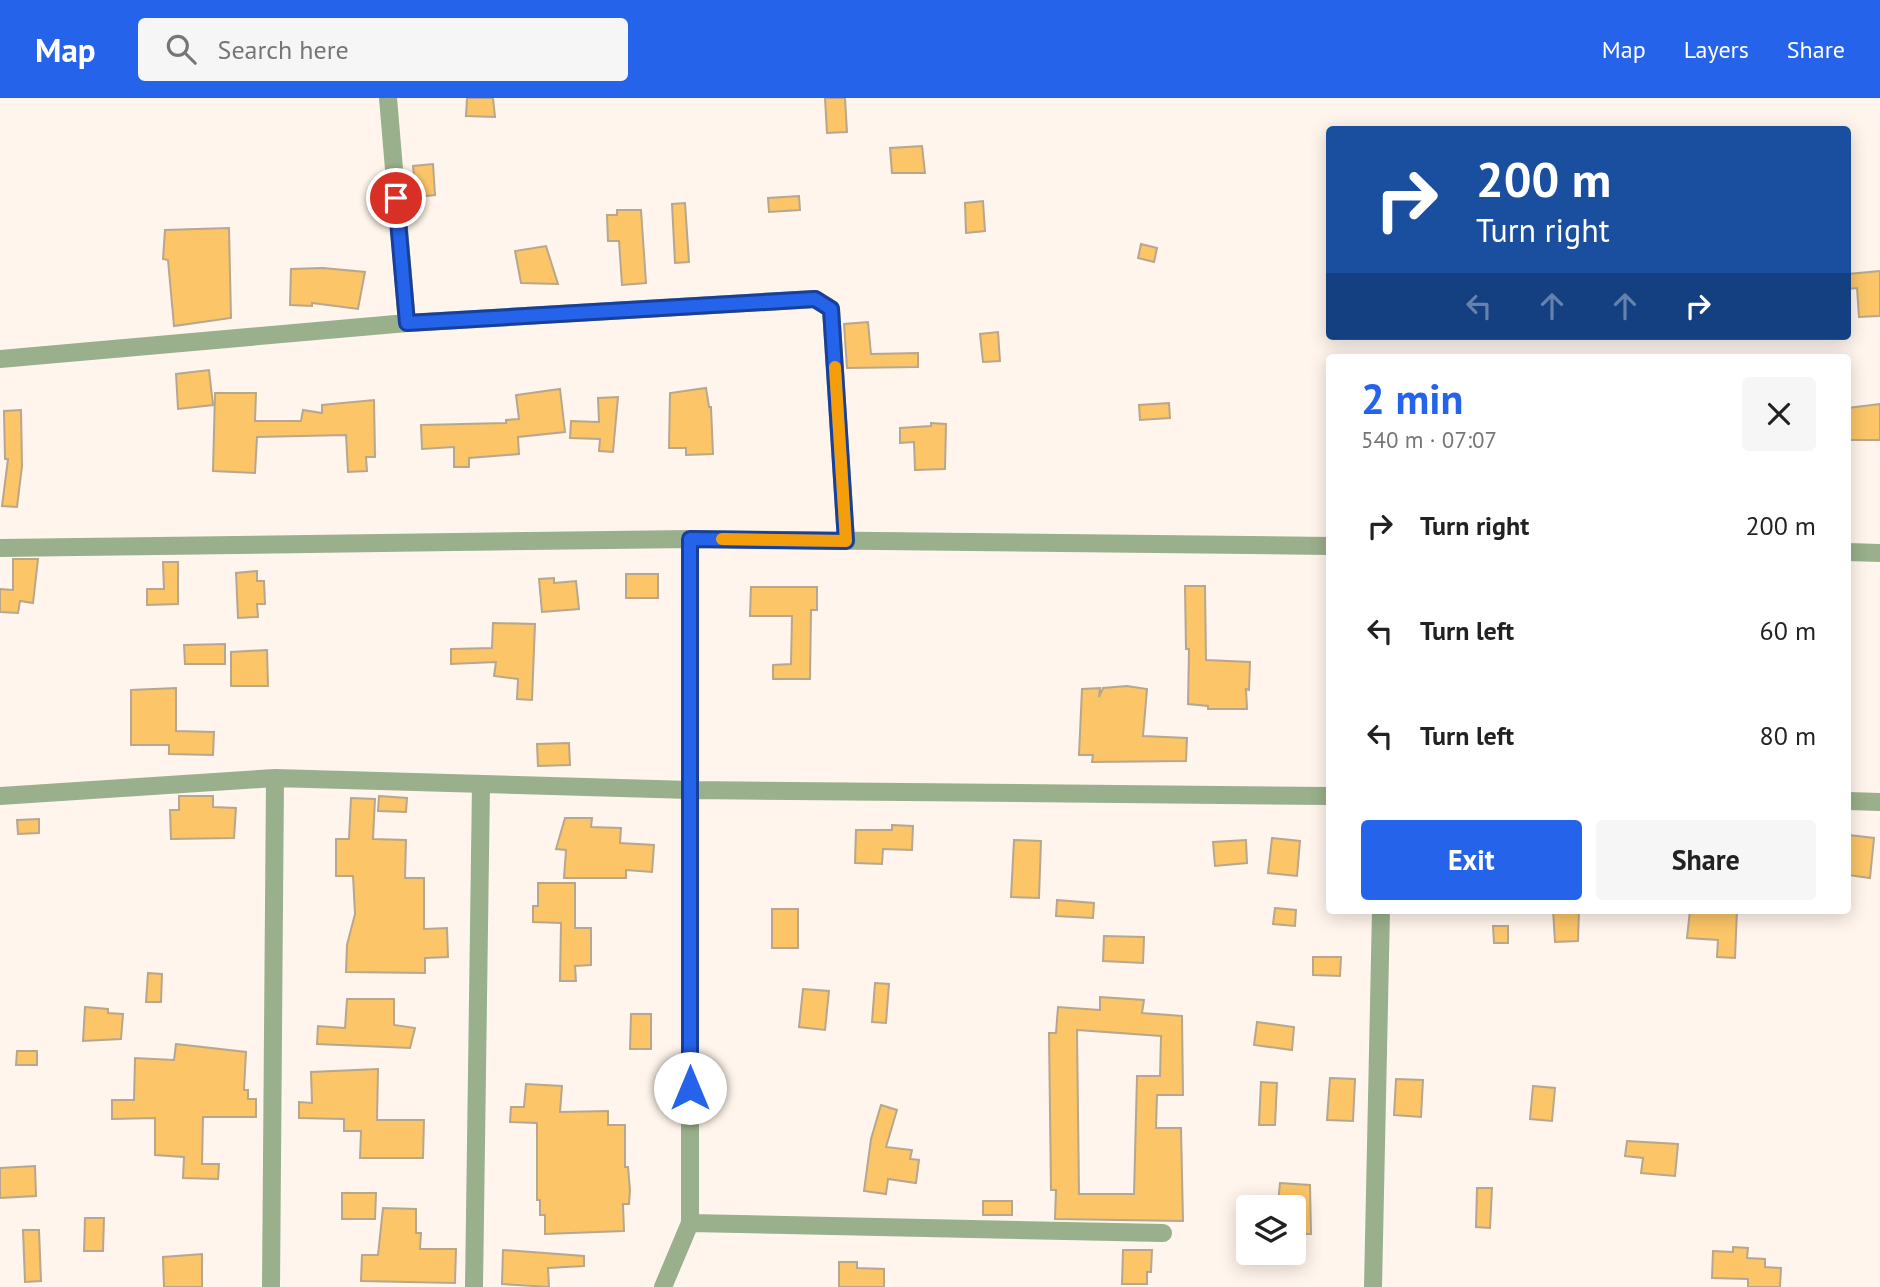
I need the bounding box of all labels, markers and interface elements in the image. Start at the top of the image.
search box [138,18,628,81]
text: Map [35,28,96,71]
icon: search [162,30,200,68]
text: Search here [218,33,349,66]
text: Map [1602,34,1646,65]
text: Layers [1684,34,1749,65]
text: Share [1787,34,1845,65]
text: 200 m [1476,147,1611,211]
icon: right [1361,154,1452,245]
pin [366,168,426,228]
icon: arrive [377,179,415,217]
text: Turn right [1476,209,1610,251]
icon: left [1460,287,1498,325]
icon: ahead [1533,287,1571,325]
icon: ahead [1606,287,1644,325]
icon: right [1679,287,1717,325]
text: 2 min [1361,371,1463,426]
button: close [1742,377,1816,451]
text: 540 m · 07:07 [1361,425,1497,454]
icon: right [1361,507,1399,545]
text: Turn right [1420,509,1529,542]
text: 200 m [1745,509,1816,542]
icon: left [1361,612,1399,650]
text: Turn left [1420,614,1514,647]
text: 60 m [1760,614,1816,647]
icon: left [1361,717,1399,755]
text: Turn left [1420,719,1514,752]
text: 80 m [1760,719,1816,752]
button: Exit [1361,820,1582,900]
button: Share [1596,820,1816,900]
position arrow [653,1051,727,1125]
map controls [1236,1195,1306,1265]
button: layers [1236,1195,1306,1265]

